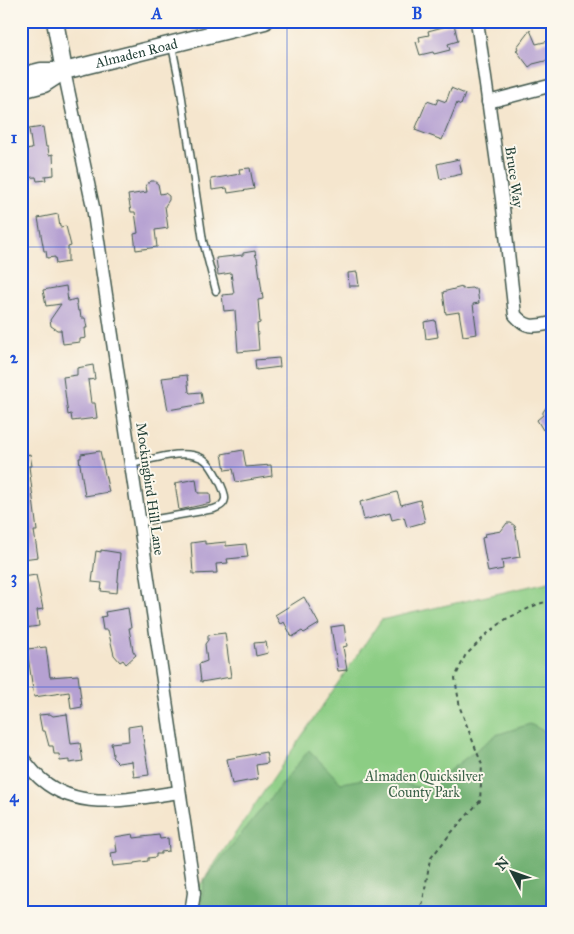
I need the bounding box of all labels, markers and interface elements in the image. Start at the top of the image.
text: A [151,4,163,23]
text: B [412,4,422,23]
street label: Almaden Road [92,35,179,72]
text: 1 [11,128,18,147]
street label: Bruce Way [501,145,527,209]
text: 2 [10,348,19,367]
street label: Mockingbird Hill Lane [132,422,168,557]
text: 3 [11,568,17,588]
park label: Almaden Quicksilver County Park [364,768,484,801]
text: 4 [10,787,20,807]
north arrow [486,846,536,896]
text: N [492,854,513,874]

